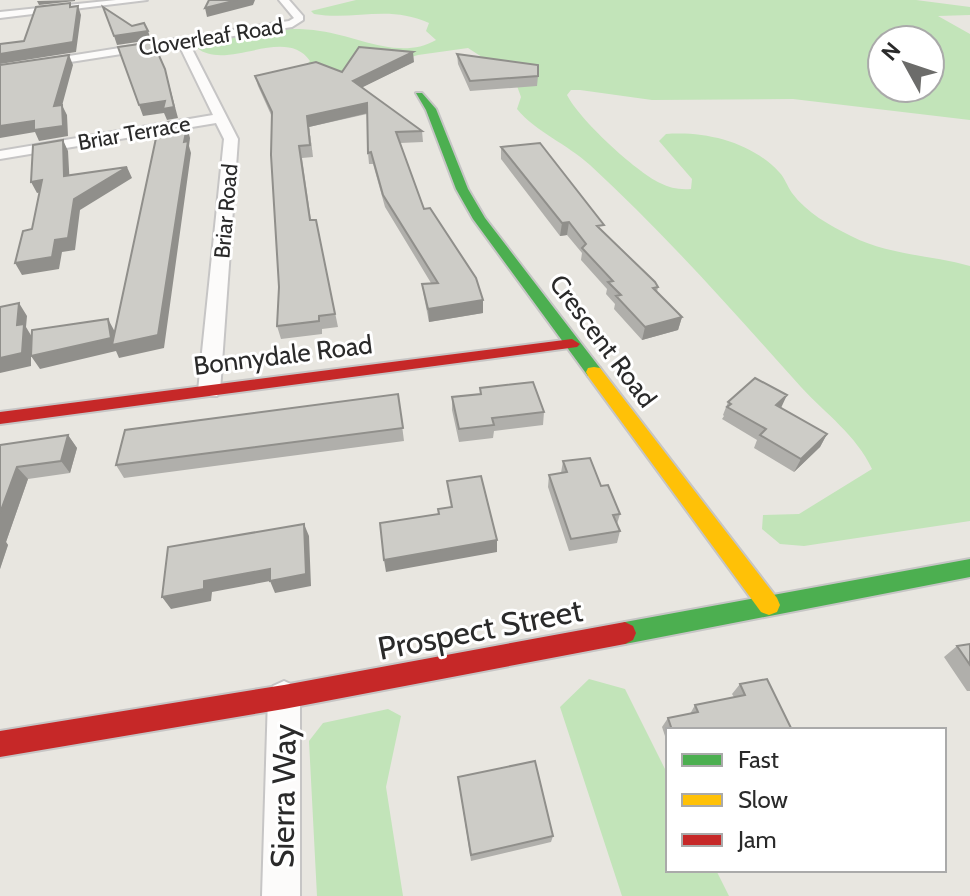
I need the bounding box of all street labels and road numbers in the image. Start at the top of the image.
street label: Cloverleaf Road [137,12,285,62]
street label: Briar Terrace [76,110,192,156]
street label: Briar Road [208,163,244,259]
street label: Crescent Road [543,268,663,414]
street label: Bonnydale Road [192,328,374,382]
street label: Prospect Street [374,590,586,668]
street label: Sierra Way [262,724,304,868]

